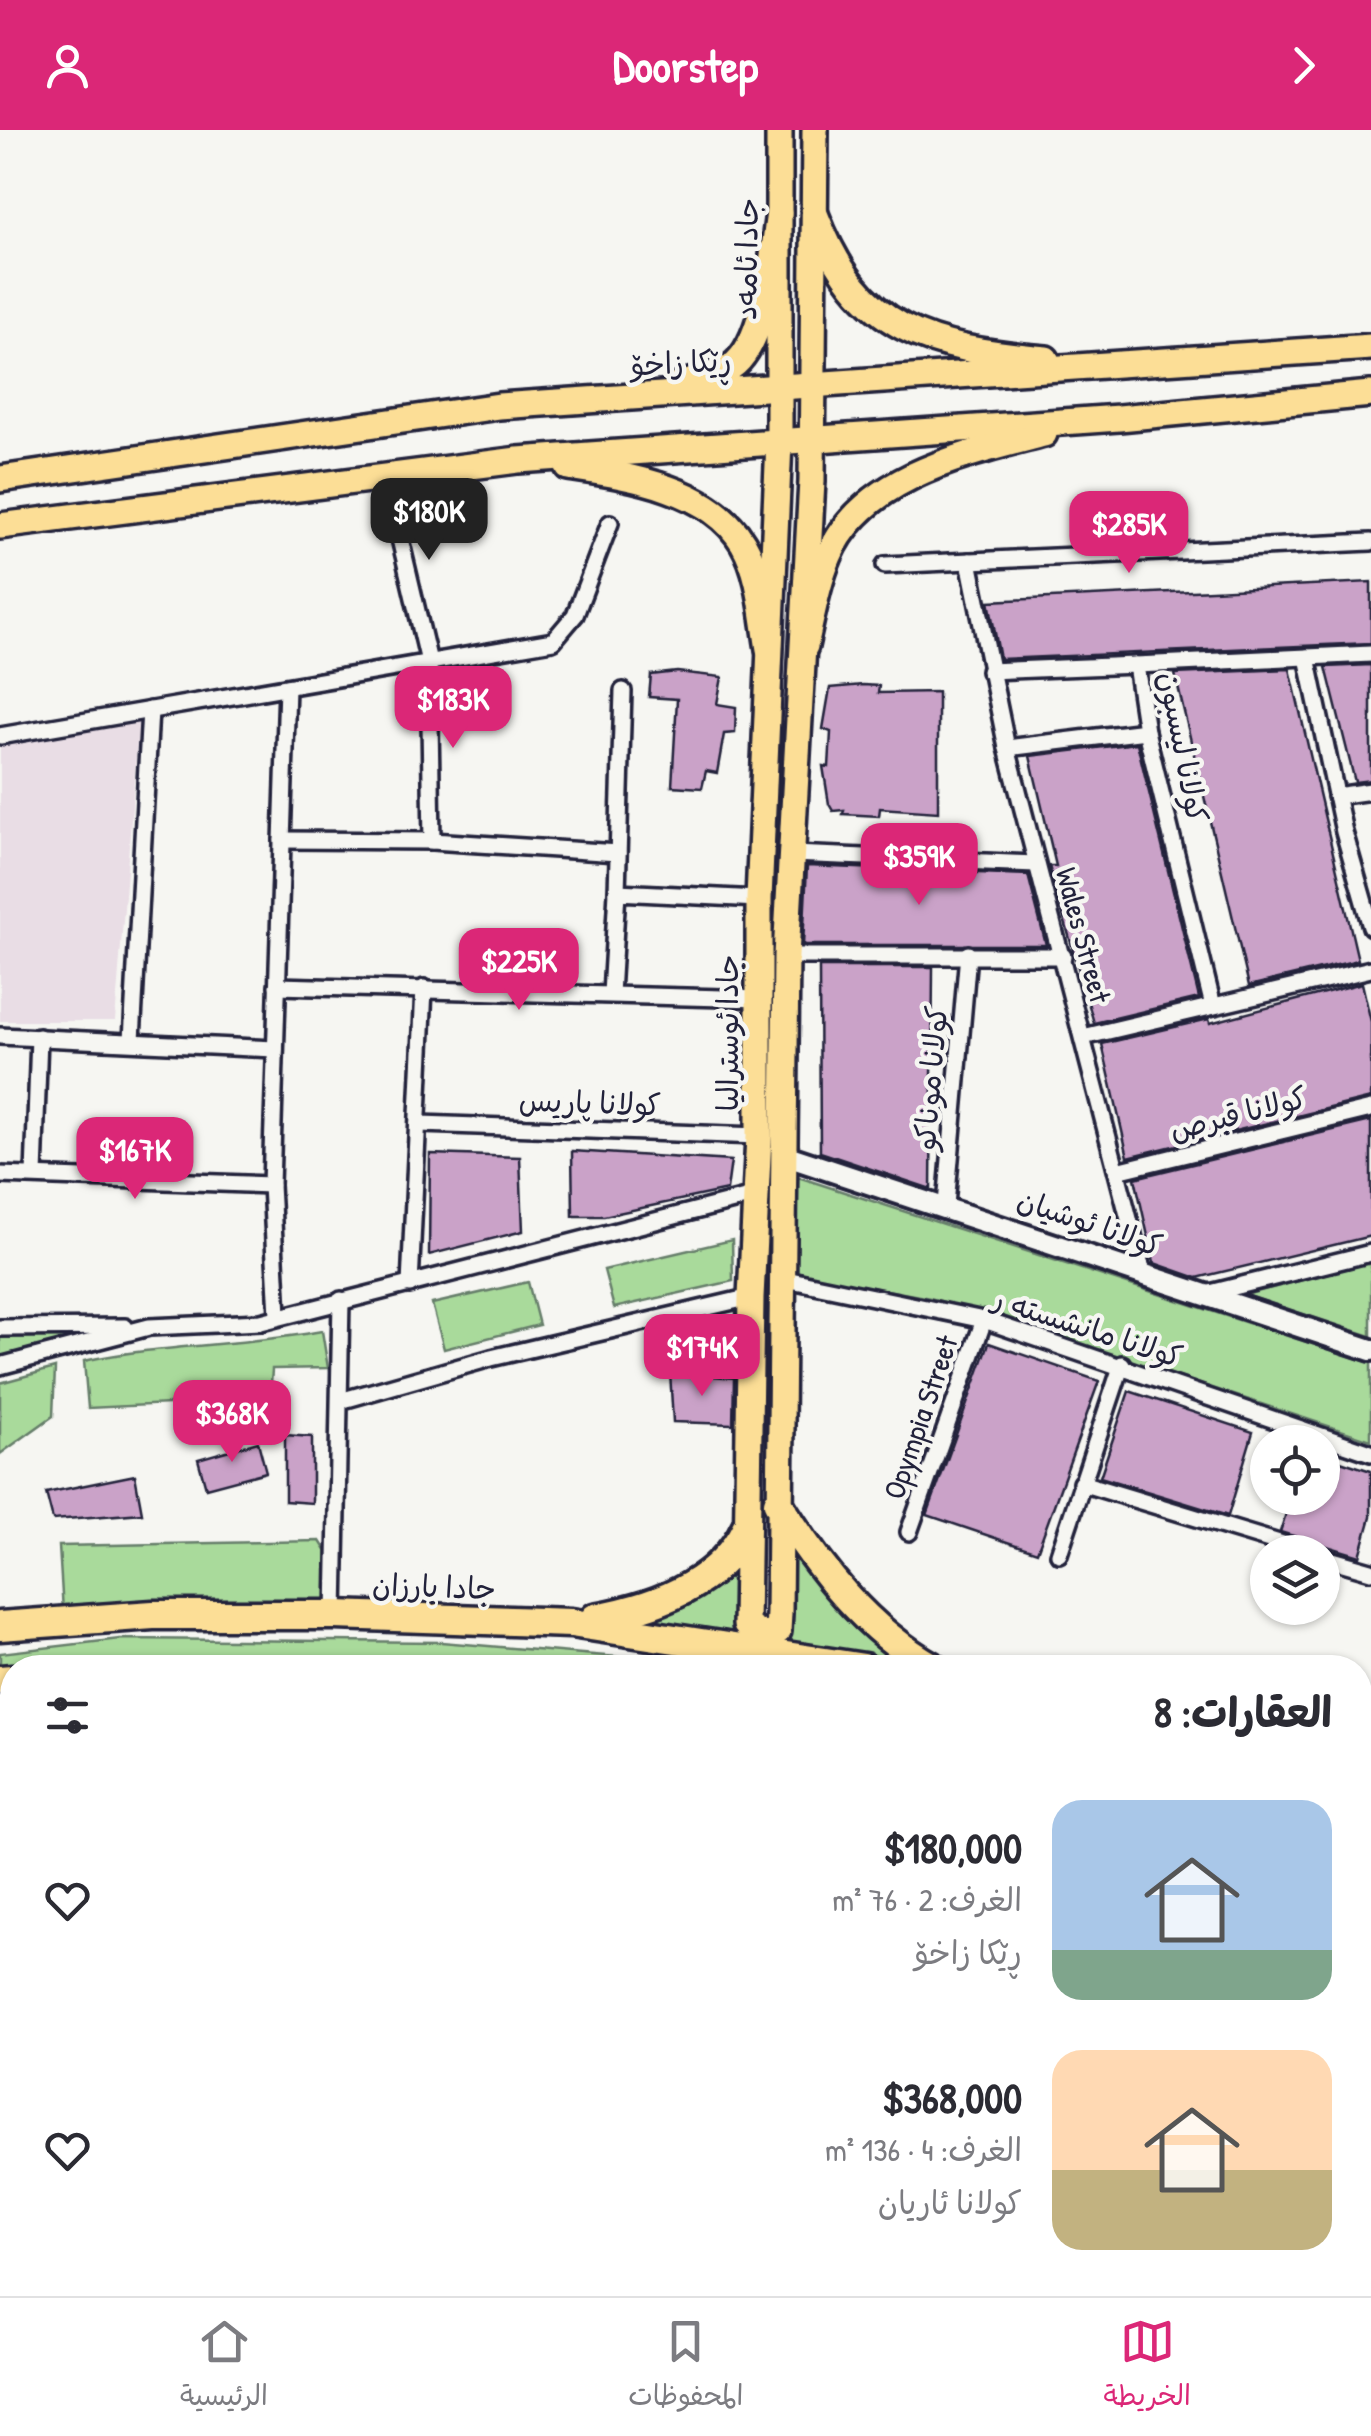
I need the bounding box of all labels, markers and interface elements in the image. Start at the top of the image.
text: Doorstep [613,35,758,96]
icon: person [40,38,95,93]
icon: forward [1276,38,1331,93]
street label: جادا ئامەد [725,198,767,320]
street label: ڕێکا زاخۆ [628,339,733,391]
pin: $180K [359,478,499,563]
text: $180K [393,489,465,532]
pin: $285K [1059,491,1199,576]
text: $285K [1091,502,1167,545]
pin: $183K [383,666,523,751]
street label: كولانا ليسبون [1149,668,1218,826]
text: $183K [417,677,489,720]
pin: $359K [849,823,989,908]
text: $359K [883,834,955,877]
street label: Wales Street [1047,863,1121,1008]
pin: $225K [449,928,589,1013]
text: $225K [481,939,557,982]
street label: جادا ئوسترالیا [707,955,747,1111]
street label: كولانا موناكو [904,1004,957,1154]
street label: كولانا قبرص [1165,1077,1311,1149]
street label: كولانا پاریس [518,1080,662,1124]
pin: $167K [65,1117,205,1202]
text: $167K [98,1128,172,1171]
street label: كولانا ئوشيان [1012,1179,1168,1265]
street label: كولانا مانشسته ر [985,1277,1188,1376]
pin: $174K [632,1314,772,1399]
text: $174K [666,1325,738,1368]
street label: Opympia Street [873,1329,967,1504]
pin: $368K [162,1380,302,1465]
text: $368K [195,1391,269,1434]
map controls [1250,1425,1340,1625]
button: locate [1250,1425,1340,1515]
button: layers [1250,1535,1340,1625]
street label: جادا بارزان [371,1564,497,1608]
text: العقارات: 8 [1154,1683,1332,1740]
icon: filters [40,1688,95,1743]
text: $180,000 [884,1819,1022,1876]
icon: home [1132,1840,1252,1960]
icon: heart [40,1873,95,1928]
text: الغرف: 2 · 76 m² [832,1878,1022,1921]
text: ڕێکا زاخۆ [914,1931,1022,1974]
text: $368,000 [882,2069,1022,2126]
icon: home [1132,2090,1252,2210]
icon: heart [40,2123,95,2178]
text: الغرف: 4 · 136 m² [825,2128,1022,2171]
text: كولانا ئاريان [878,2181,1022,2224]
tab: الرئيسية [180,2314,268,2420]
tab: المحفوظات [628,2314,743,2420]
tab: الخريطة [1104,2314,1191,2420]

